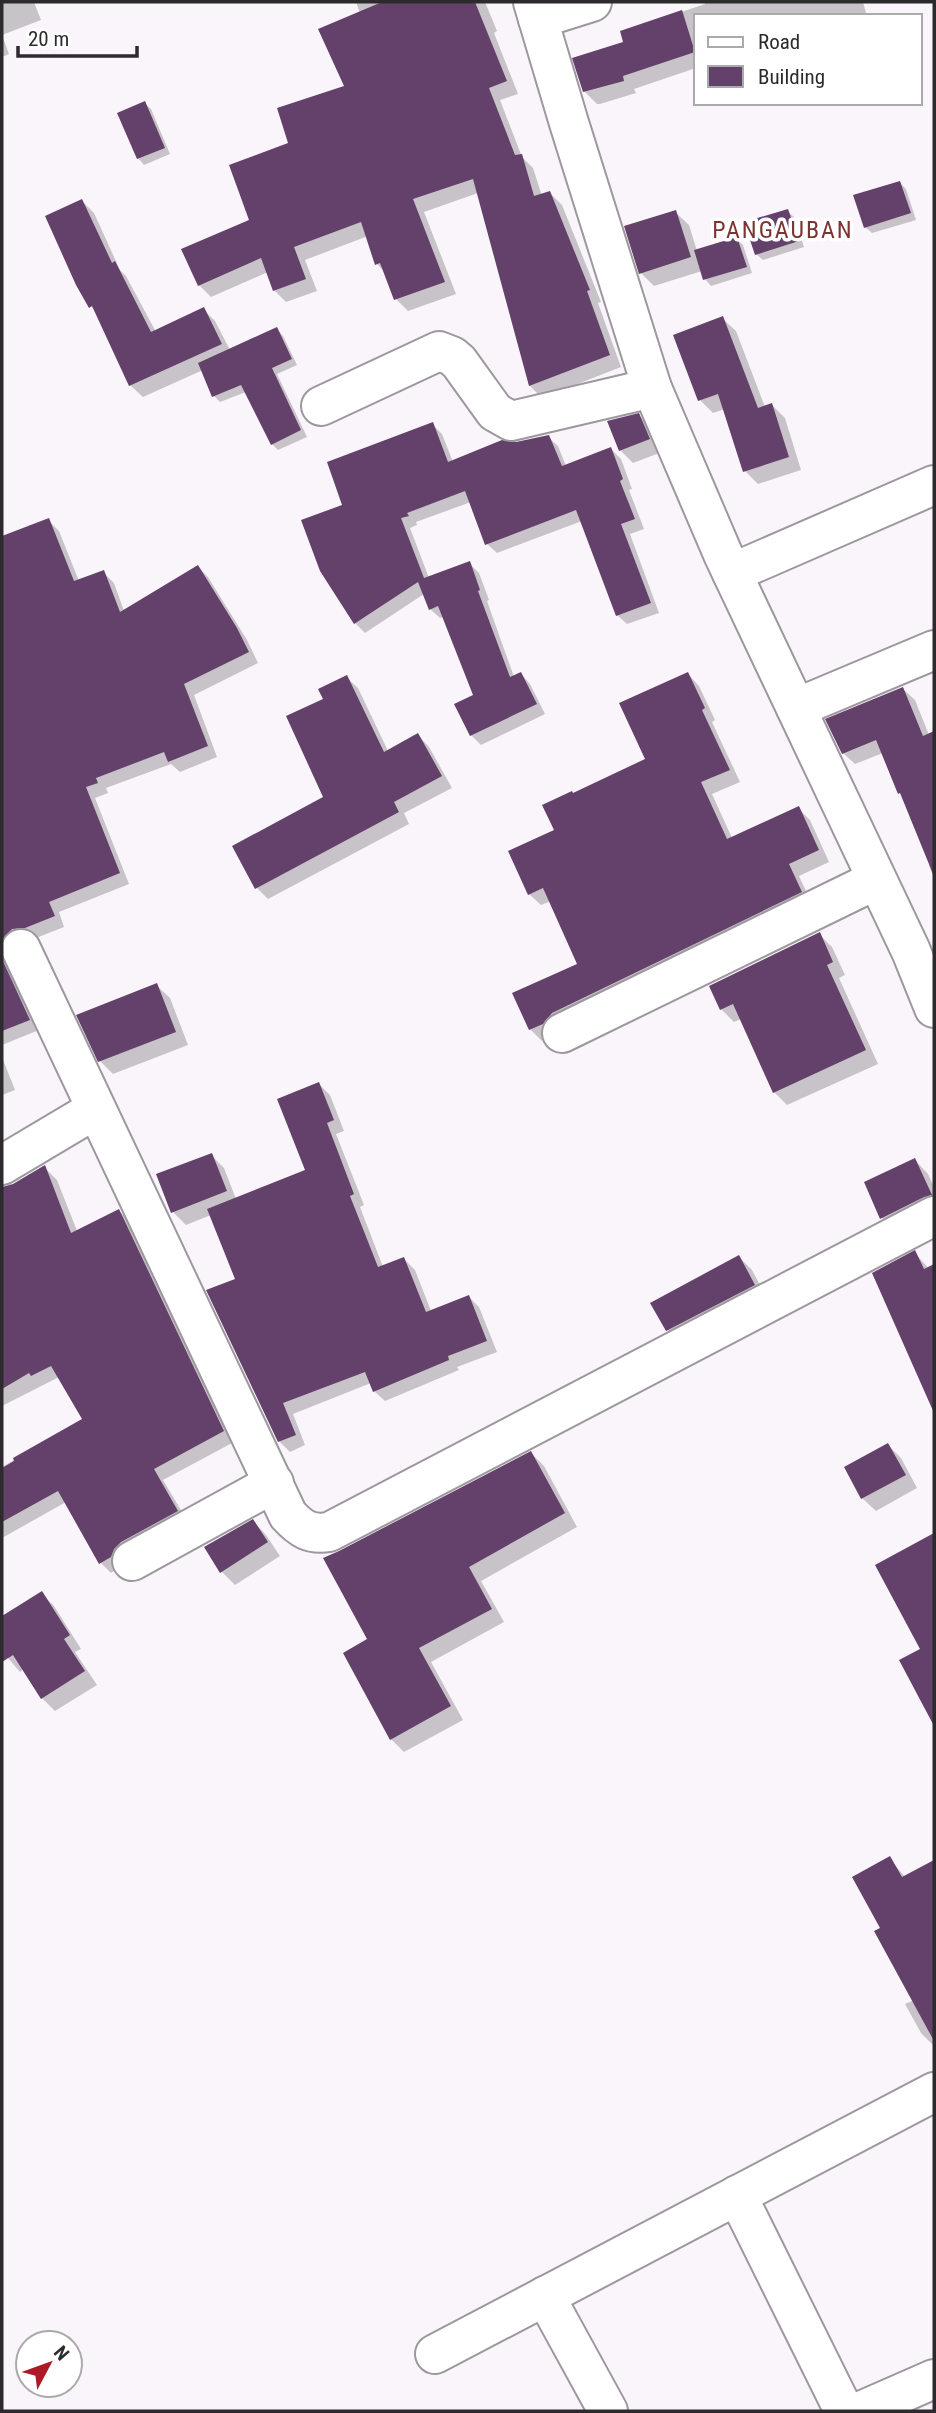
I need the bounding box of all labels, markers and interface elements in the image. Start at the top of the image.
scale bar [18,14,136,58]
legend [694,14,922,105]
text: 20 m [28,27,69,51]
text: Road [758,30,800,54]
text: Building [758,65,825,89]
district label: PANGAUBAN [712,216,854,244]
north arrow [14,2329,84,2399]
text: N [49,2341,74,2365]

